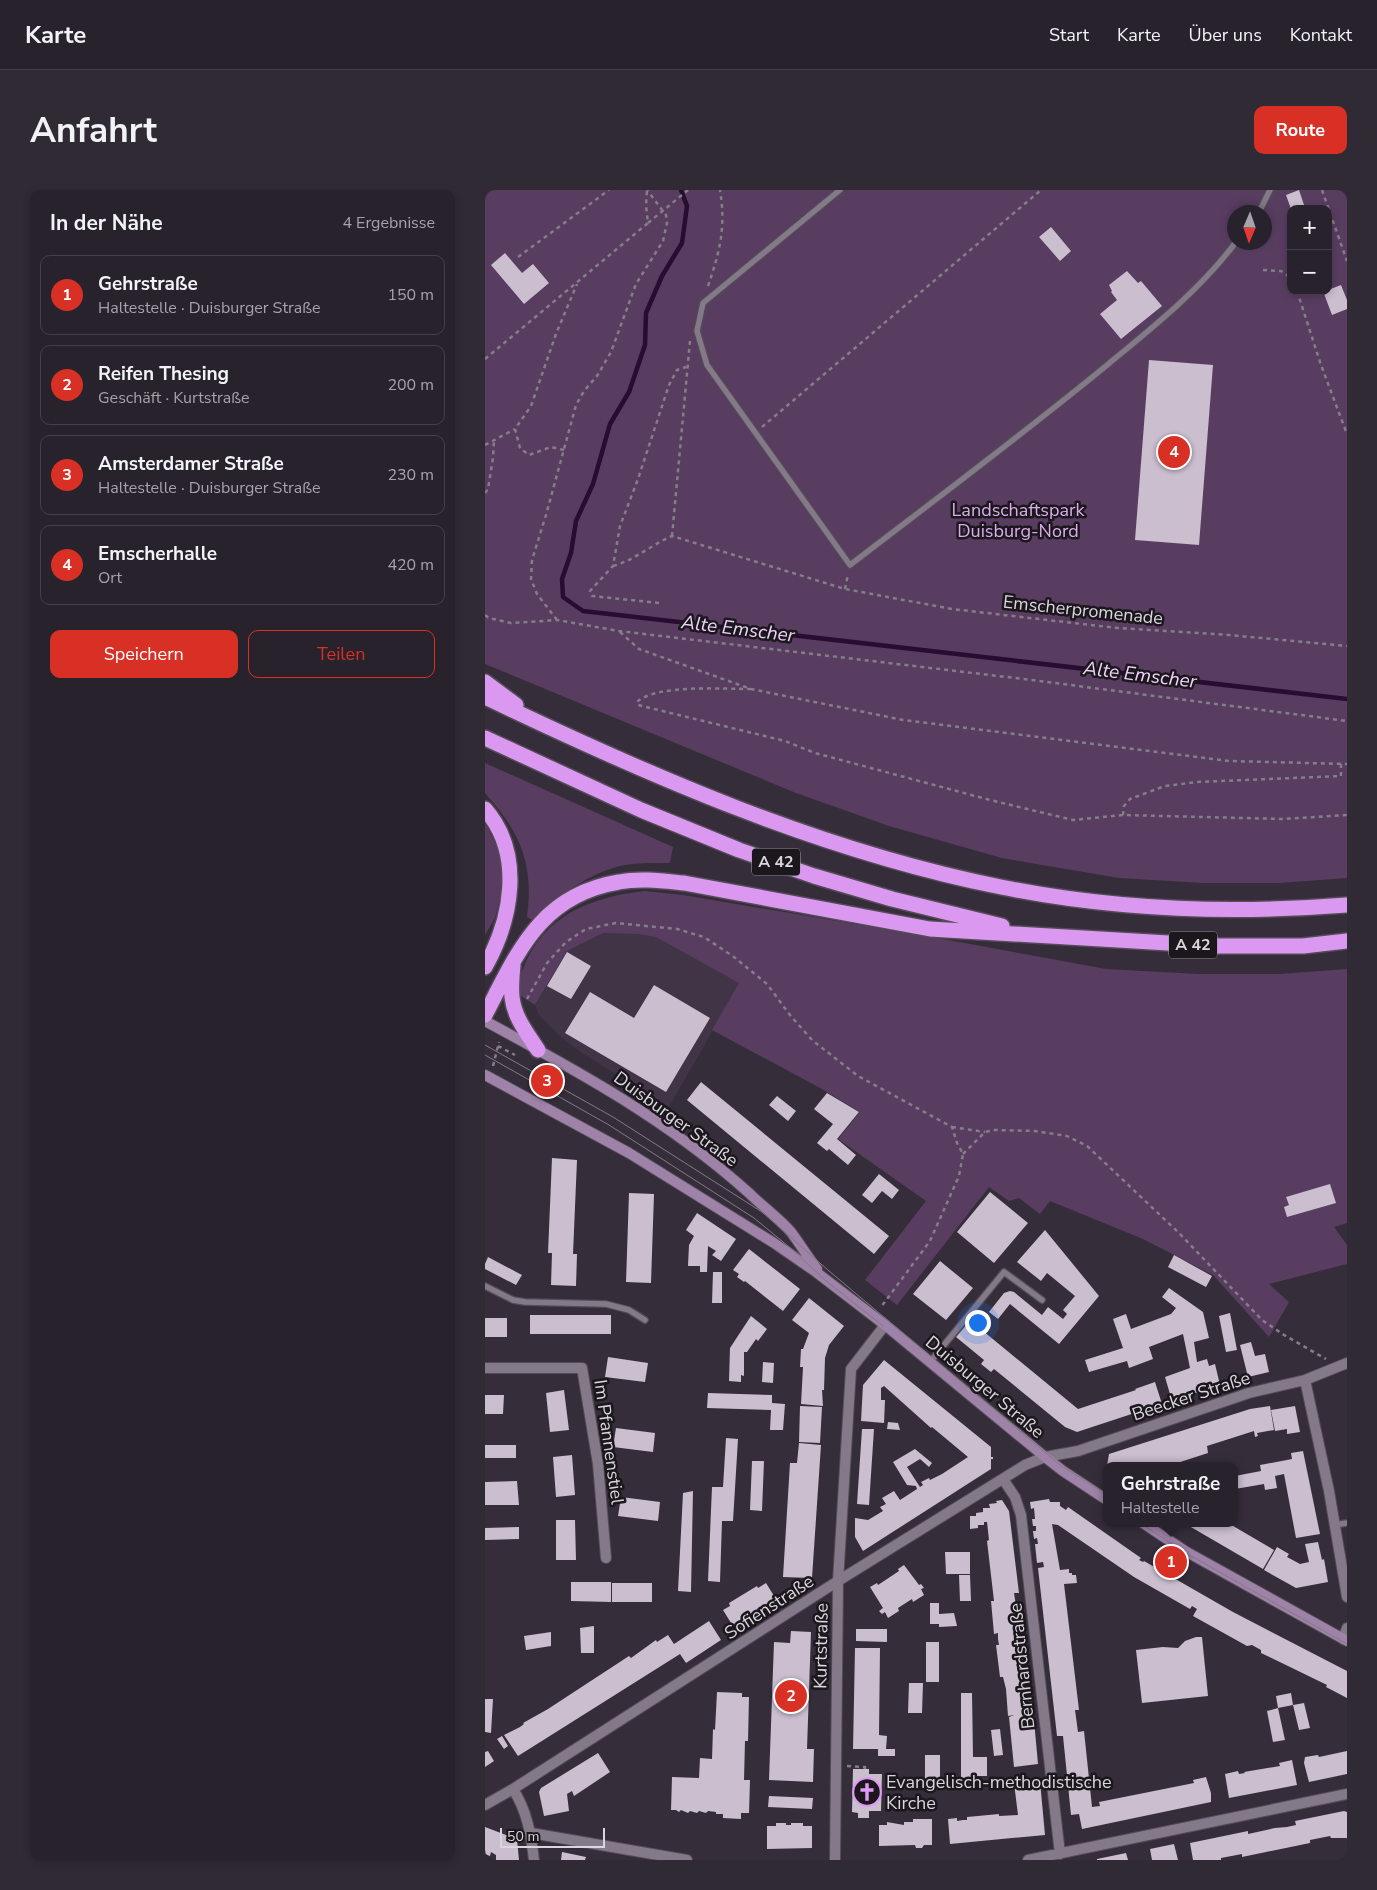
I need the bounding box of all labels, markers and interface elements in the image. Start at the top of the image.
text: Karte [25,19,86,51]
text: Start [1049,23,1089,47]
text: Karte [1117,23,1161,47]
text: Über uns [1189,23,1262,47]
text: Kontakt [1290,23,1352,47]
button: Route [1254,106,1347,154]
text: Anfahrt [30,107,157,154]
north arrow [1227,205,1272,250]
map controls [1287,205,1332,295]
button: + [1287,205,1332,250]
text: In der Nähe [50,209,163,237]
text: 4 Ergebnisse [342,212,435,234]
button: − [1287,250,1332,295]
text: Gehrstraße [98,271,198,297]
text: 1 [62,284,72,306]
text: 150 m [387,284,434,306]
text: Haltestelle · Duisburger Straße [98,297,321,319]
text: Reifen Thesing [98,361,229,387]
text: 2 [62,374,72,396]
text: 200 m [387,374,434,396]
text: Geschäft · Kurtstraße [98,387,249,409]
pin: 4 [1158,433,1190,471]
text: Amsterdamer Straße [98,451,284,477]
text: 3 [62,464,72,486]
text: 230 m [387,464,434,486]
text: Haltestelle · Duisburger Straße [98,477,321,499]
park label: Landschaftspark Duisburg-Nord [952,498,1085,543]
text: Emscherhalle [98,541,217,567]
text: 4 [62,554,72,576]
text: 420 m [387,554,434,576]
text: Ort [98,567,122,589]
street label: Emscherpromenade [1002,590,1164,630]
water label: Alte Emscher [679,609,797,649]
button: Speichern [50,630,238,678]
button: Teilen [248,630,435,678]
water label: Alte Emscher [1081,655,1199,695]
road number: A 42 [752,849,800,876]
road number: A 42 [1169,932,1217,958]
pin: 3 [531,1062,563,1100]
street label: Duisburger Straße [609,1066,743,1172]
your location [965,1310,991,1336]
street label: Duisburger Straße [920,1330,1050,1444]
street label: Beecker Straße [1129,1366,1253,1426]
street label: Im Pfannenstiel [588,1378,630,1507]
popup [1103,1462,1238,1527]
text: Gehrstraße [1121,1471,1220,1497]
text: Haltestelle [1121,1497,1200,1519]
pin: 1 [1155,1543,1187,1581]
street label: Sofienstraße [720,1569,818,1645]
street label: Bernhardstraße [1003,1602,1041,1730]
street label: Kurtstraße [808,1603,834,1689]
pin: 2 [775,1677,807,1715]
place label: Evangelisch-methodistische Kirche [886,1770,1112,1815]
church icon: Evangelisch-methodistische Kirche [852,1777,882,1807]
scale bar [500,1825,605,1848]
text: 50 m [507,1827,539,1846]

